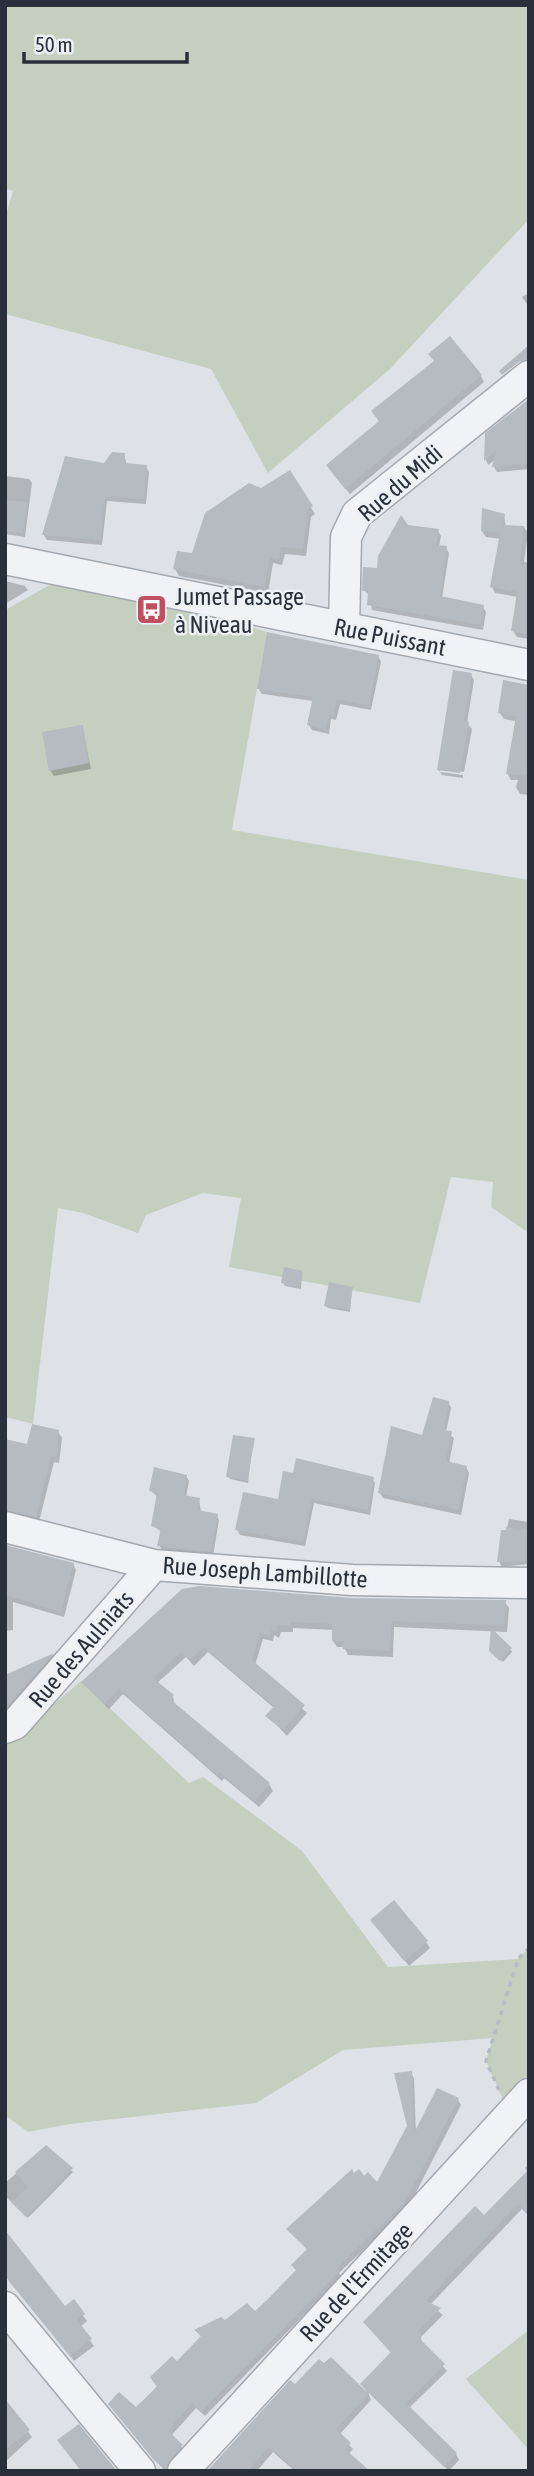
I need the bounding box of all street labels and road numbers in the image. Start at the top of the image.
street label: Rue du Midi [352,439,448,527]
street label: Rue Puissant [332,613,448,661]
street label: Rue Joseph Lambillotte [162,1551,368,1593]
street label: Rue des Aulniats [23,1585,139,1713]
street label: Rue de l'Ermitage [294,2217,418,2347]

